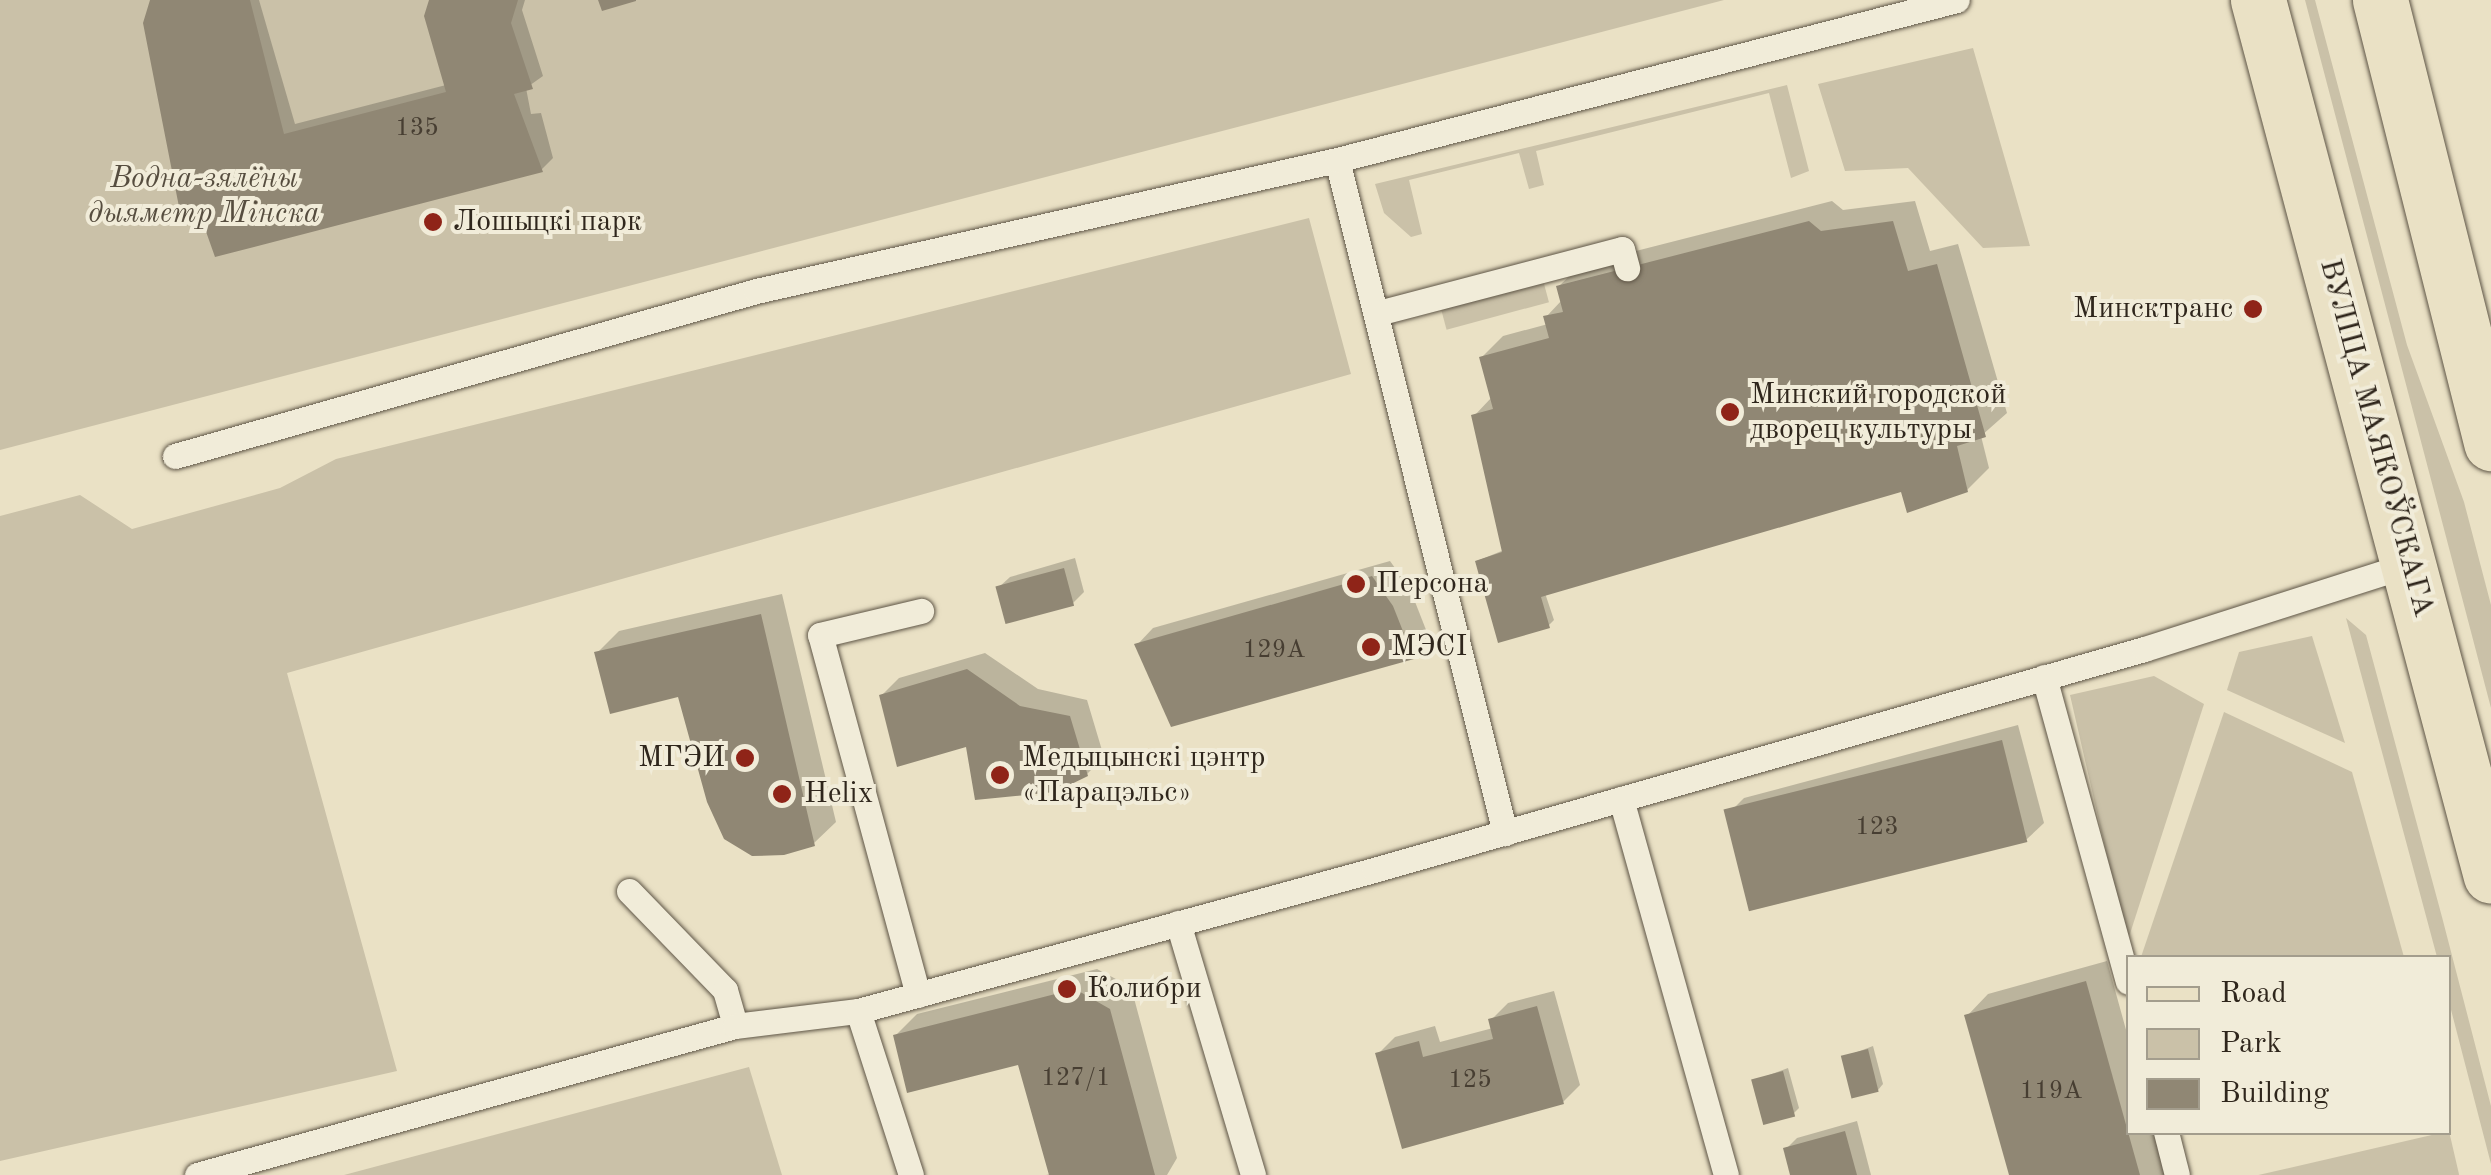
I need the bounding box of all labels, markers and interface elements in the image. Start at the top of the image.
house number: 135 [395,114,439,144]
park label: Водна-зялёны дыяметр Мінска [88,161,320,232]
place label: Лошыцкі парк [453,204,642,240]
marker: Лошыцкі парк [422,211,444,233]
street label: ВУЛІЦА МАЯКОЎСКАГА [2311,255,2441,621]
place label: Минсктранс [2073,291,2233,327]
marker: Минсктранс [2242,298,2264,320]
place label: Минский городской дворец культуры [1750,377,2006,448]
marker: Минский городской дворец культуры [1719,401,1741,423]
place label: Персона [1376,566,1488,602]
marker: Персона [1345,573,1367,595]
place label: МЭСІ [1391,629,1467,665]
house number: 129А [1243,636,1305,666]
marker: МЭСІ [1360,636,1382,658]
place label: МГЭИ [638,740,725,776]
place label: Медыцынскі цэнтр «Парацэльс» [1022,740,1266,810]
marker: МГЭИ [734,747,756,769]
marker: Медыцынскі цэнтр «Парацэльс» [987,762,1013,788]
place label: Helix [804,776,873,812]
marker: Helix [769,781,795,807]
house number: 123 [1855,813,1899,843]
legend [2126,955,2451,1135]
place label: Колибри [1087,971,1202,1007]
marker: Колибри [1056,978,1078,1000]
text: Road [2220,979,2287,1009]
text: Park [2220,1029,2282,1059]
house number: 127/1 [1041,1064,1111,1094]
house number: 125 [1448,1066,1492,1096]
house number: 119А [2020,1077,2082,1107]
text: Building [2220,1079,2329,1109]

